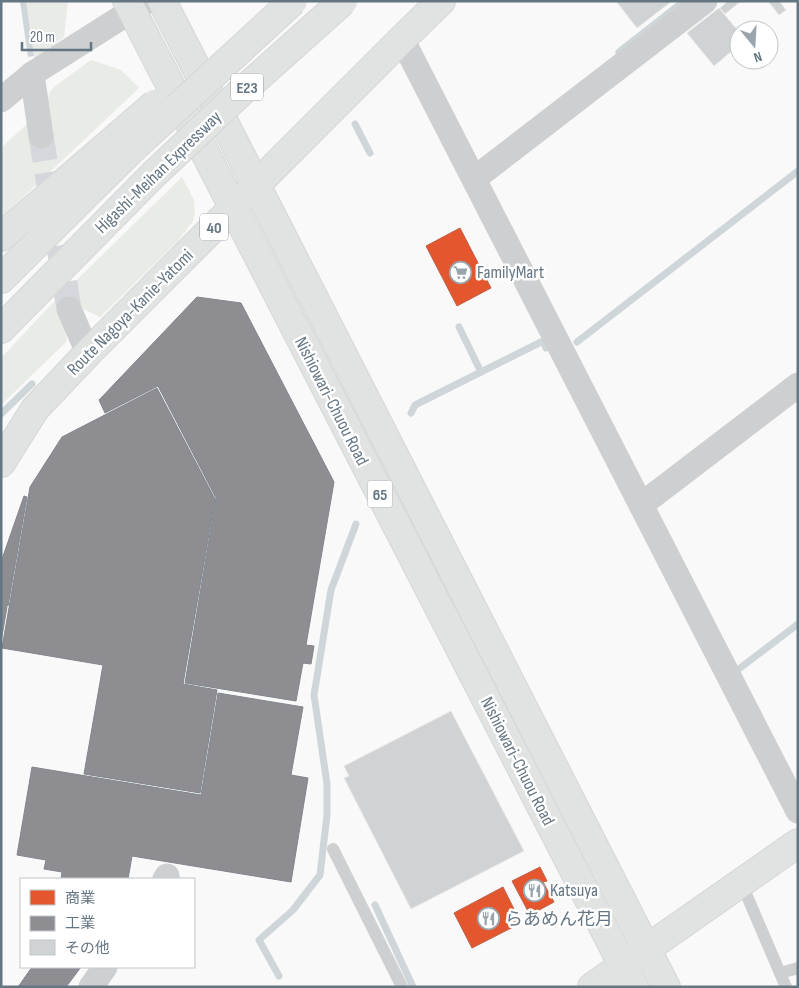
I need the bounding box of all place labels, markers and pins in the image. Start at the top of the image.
supermarket icon: FamilyMart [449,260,473,284]
place label: FamilyMart [477,262,545,283]
restaurant icon: Katsuya [522,878,546,902]
place label: Katsuya [550,880,598,901]
restaurant icon: らあめん花月 [477,907,501,931]
place label: らあめん花月 [505,909,613,930]

